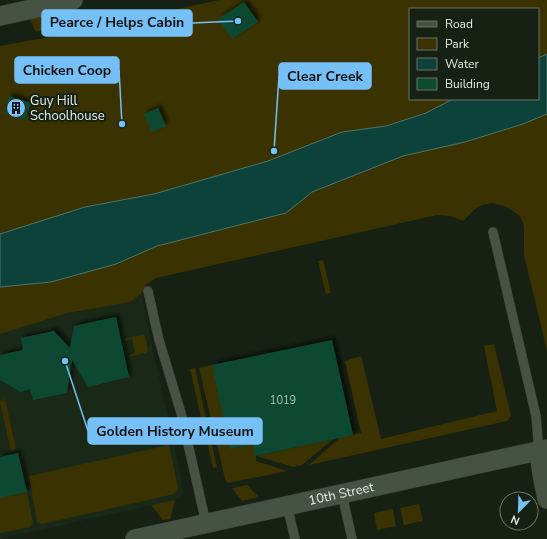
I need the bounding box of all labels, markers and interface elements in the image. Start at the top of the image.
legend [409,8,539,100]
callout: Pearce / Helps Cabin [42,10,192,36]
text: Pearce / Helps Cabin [50,13,184,32]
text: Road [445,16,473,32]
text: Park [445,36,470,52]
text: Water [445,56,479,72]
callout: Chicken Coop [15,57,119,83]
text: Chicken Coop [23,61,111,80]
callout: Clear Creek [279,63,371,89]
text: Clear Creek [287,67,363,86]
text: Building [445,76,490,92]
place label: Guy Hill Schoolhouse [30,92,105,125]
building icon: Guy Hill Schoolhouse [5,97,27,119]
house number: 1019 [270,393,296,408]
callout: Golden History Museum [88,418,262,444]
text: Golden History Museum [96,422,254,441]
street label: 10th Street [307,478,376,510]
north arrow [499,491,539,531]
text: N [509,511,522,528]

